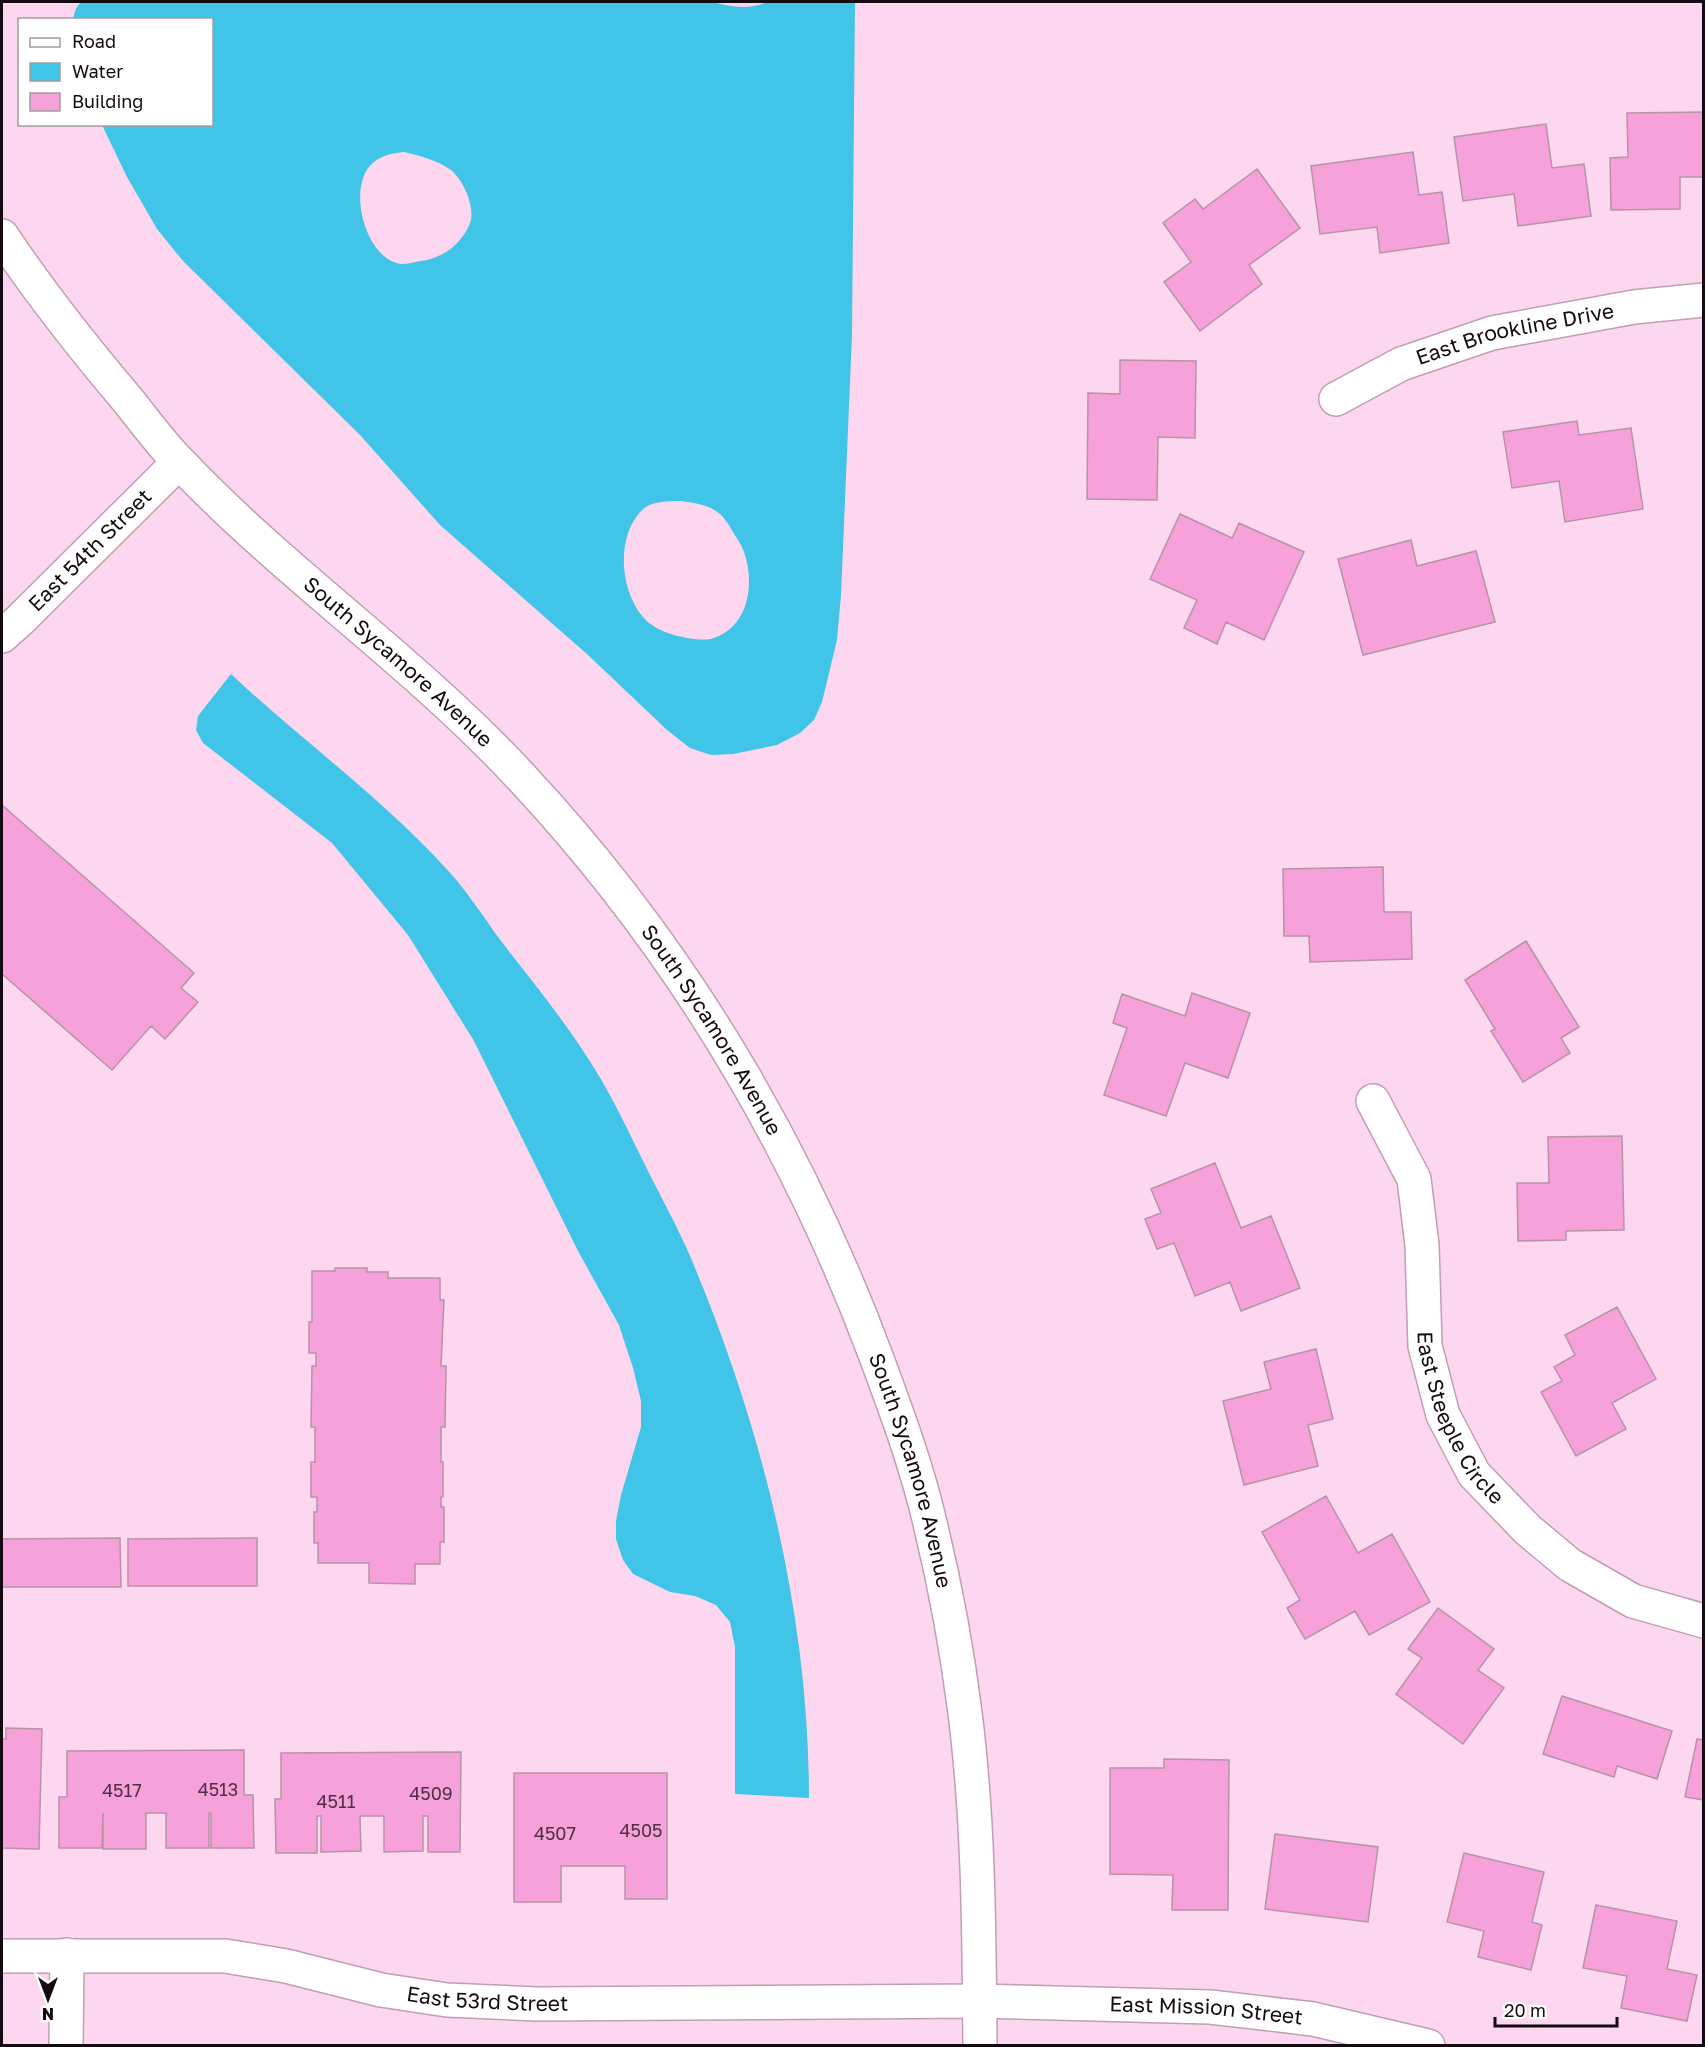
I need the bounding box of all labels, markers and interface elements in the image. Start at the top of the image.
legend [18,18,213,126]
text: Road [72,30,116,52]
text: Water [72,60,123,82]
text: Building [72,90,143,112]
street label: East Brookline Drive [1412,297,1616,370]
street label: East 54th Street [22,483,156,616]
street label: South Sycamore Avenue [299,571,499,752]
street label: South Sycamore Avenue [636,919,788,1139]
street label: East Steeple Circle [1413,1331,1510,1509]
street label: South Sycamore Avenue [864,1349,958,1590]
house number: 4513 [198,1778,238,1800]
house number: 4517 [102,1779,142,1801]
house number: 4509 [409,1782,453,1804]
house number: 4511 [317,1790,356,1812]
house number: 4505 [619,1819,663,1841]
house number: 4507 [534,1822,576,1844]
north arrow [18,1969,78,2029]
street label: East 53rd Street [405,1980,569,2016]
street label: East Mission Street [1109,1990,1304,2030]
scale bar [1495,1990,1616,2028]
text: 20 m [1504,1999,1546,2021]
text: N [42,2004,54,2024]

